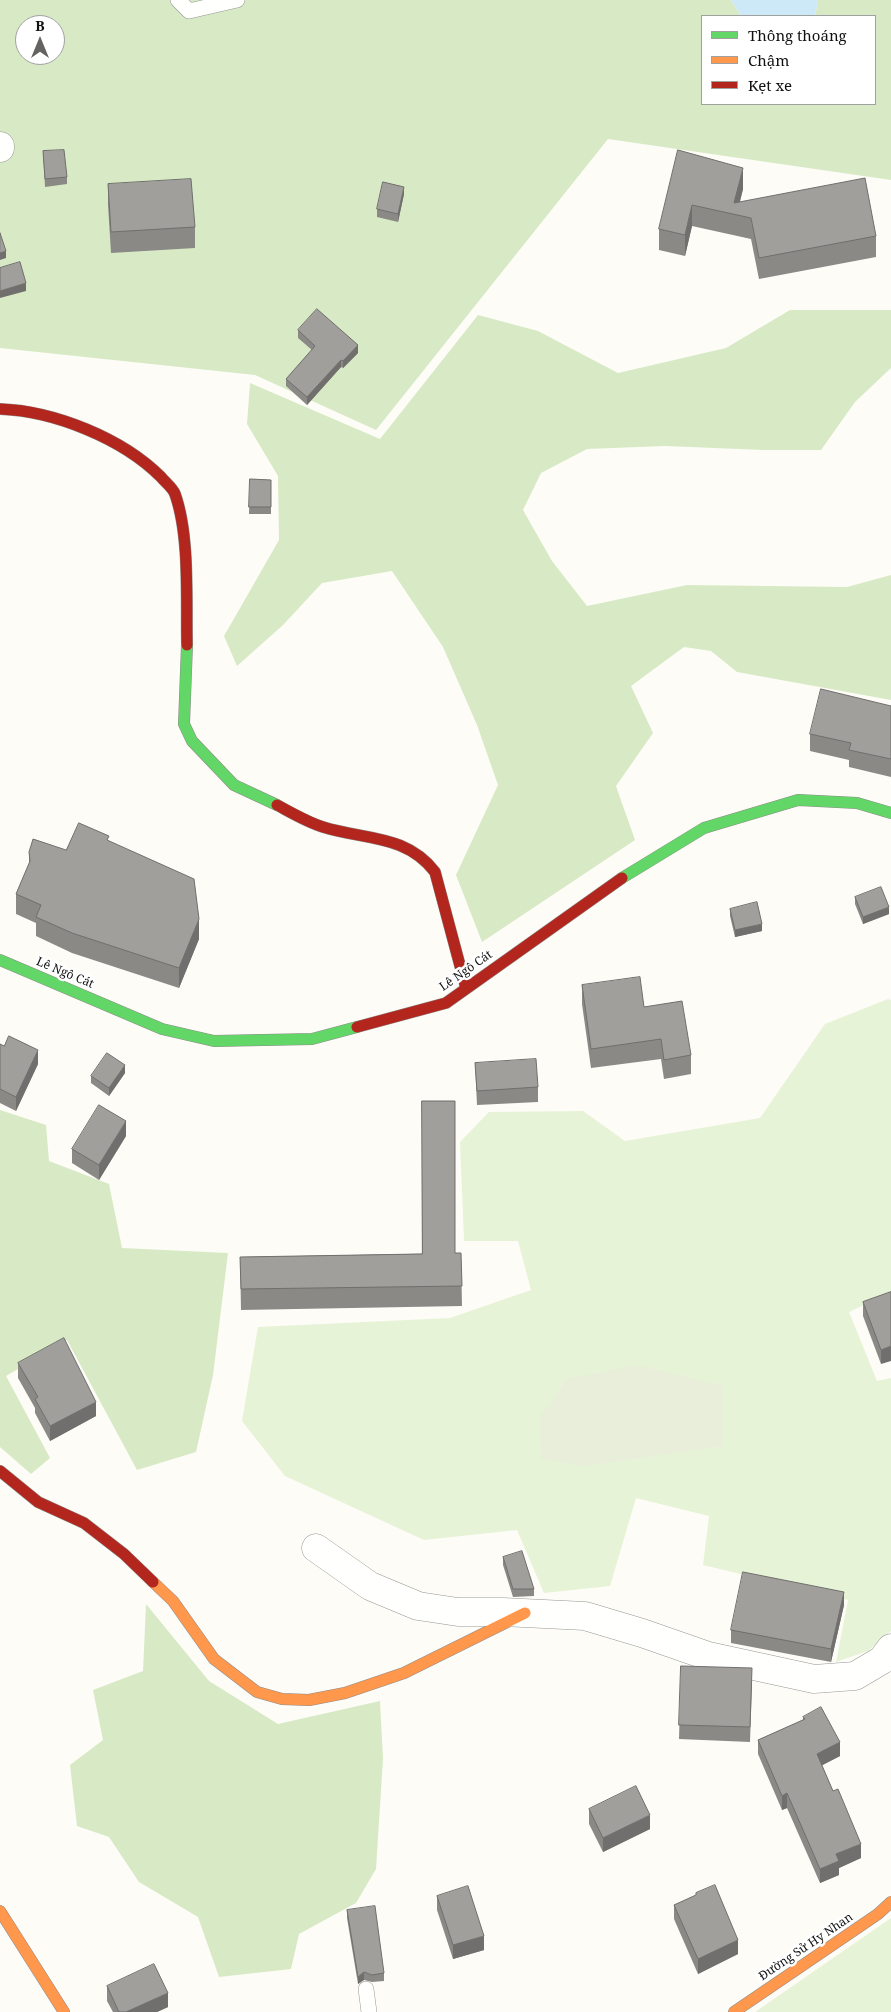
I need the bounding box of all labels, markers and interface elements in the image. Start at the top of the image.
north arrow [15,15,65,65]
legend [701,15,876,105]
text: B [35,16,45,35]
text: Thông thoáng [748,25,847,45]
text: Chậm [748,50,789,70]
text: Kẹt xe [748,75,792,95]
street label: Lê Ngô Cát [437,948,495,994]
street label: Lê Ngô Cát [34,954,96,992]
street label: Đường Sử Hy Nhan [756,1910,856,1984]

